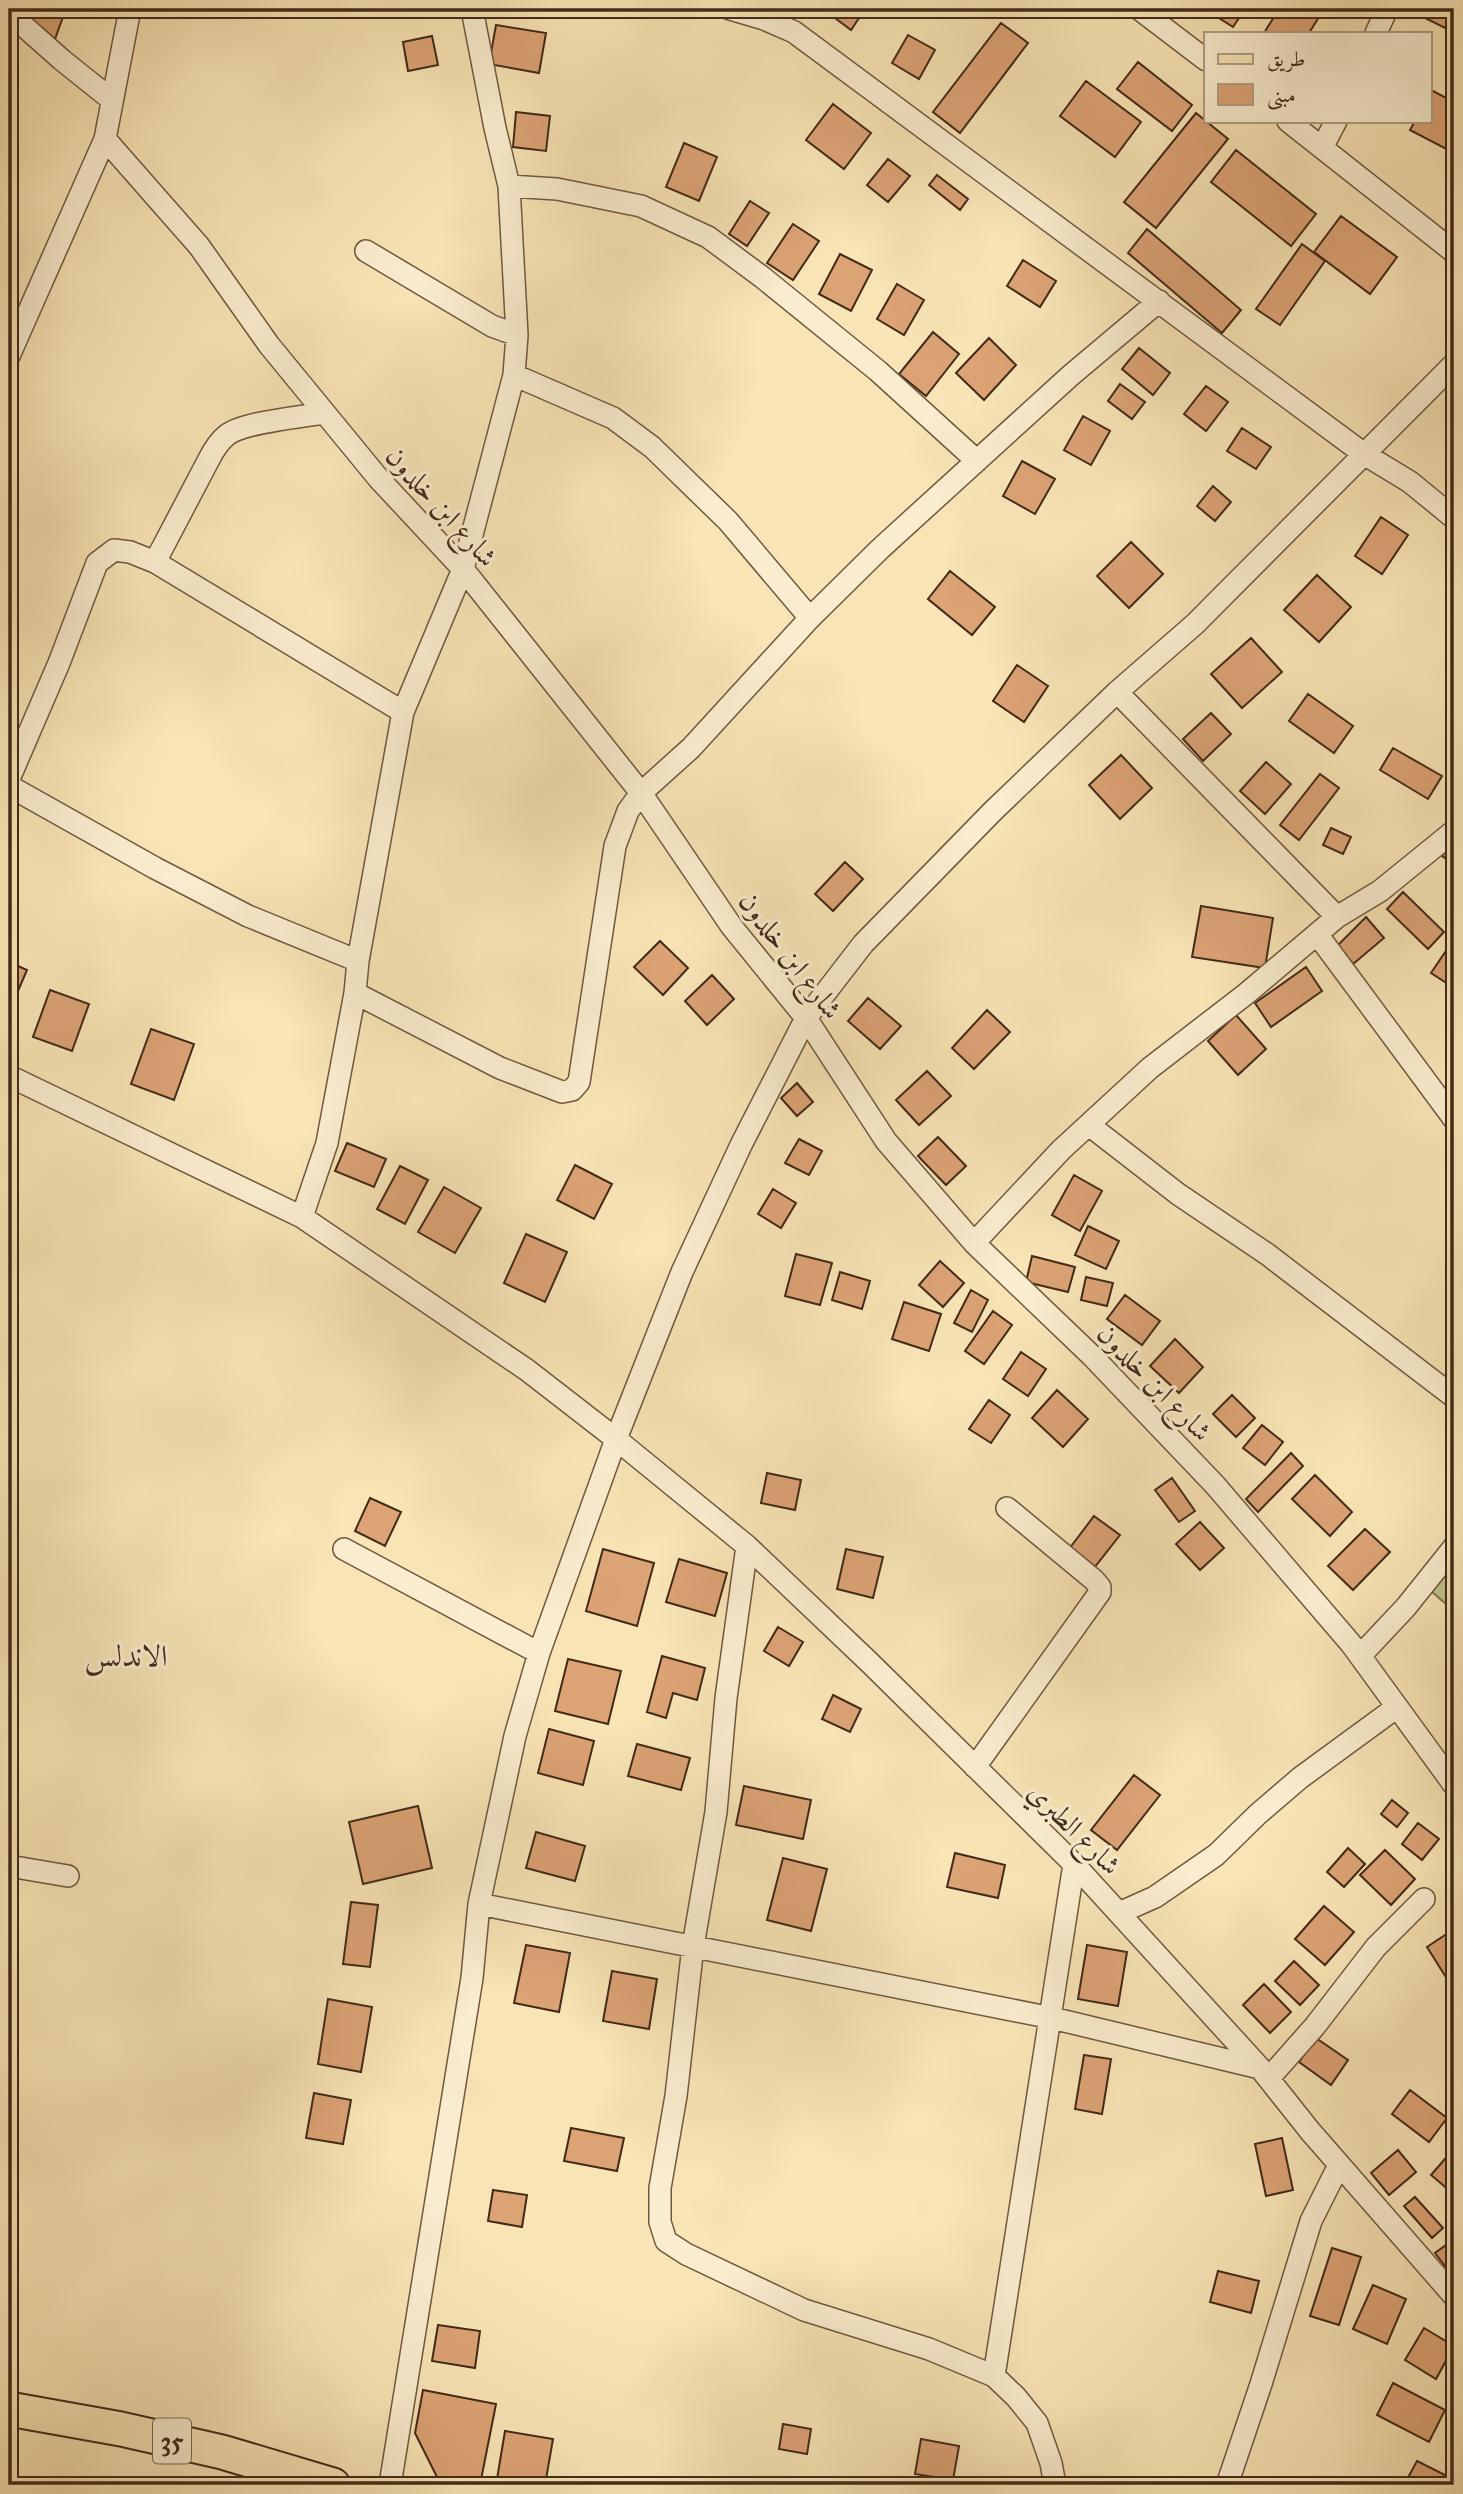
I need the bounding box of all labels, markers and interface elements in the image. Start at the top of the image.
legend [1204,32,1432,122]
text: طريق [1267,46,1305,72]
text: مبنى [1267,82,1296,110]
street label: شارع ابن خلدون [374,439,505,578]
street label: شارع ابن خلدون [726,885,850,1030]
street label: شارع ابن خلدون [1085,1316,1220,1453]
district label: الاندلس [85,1638,167,1676]
street label: شارع الطبري [1016,1774,1129,1887]
road number: 35 [153,2418,191,2464]

